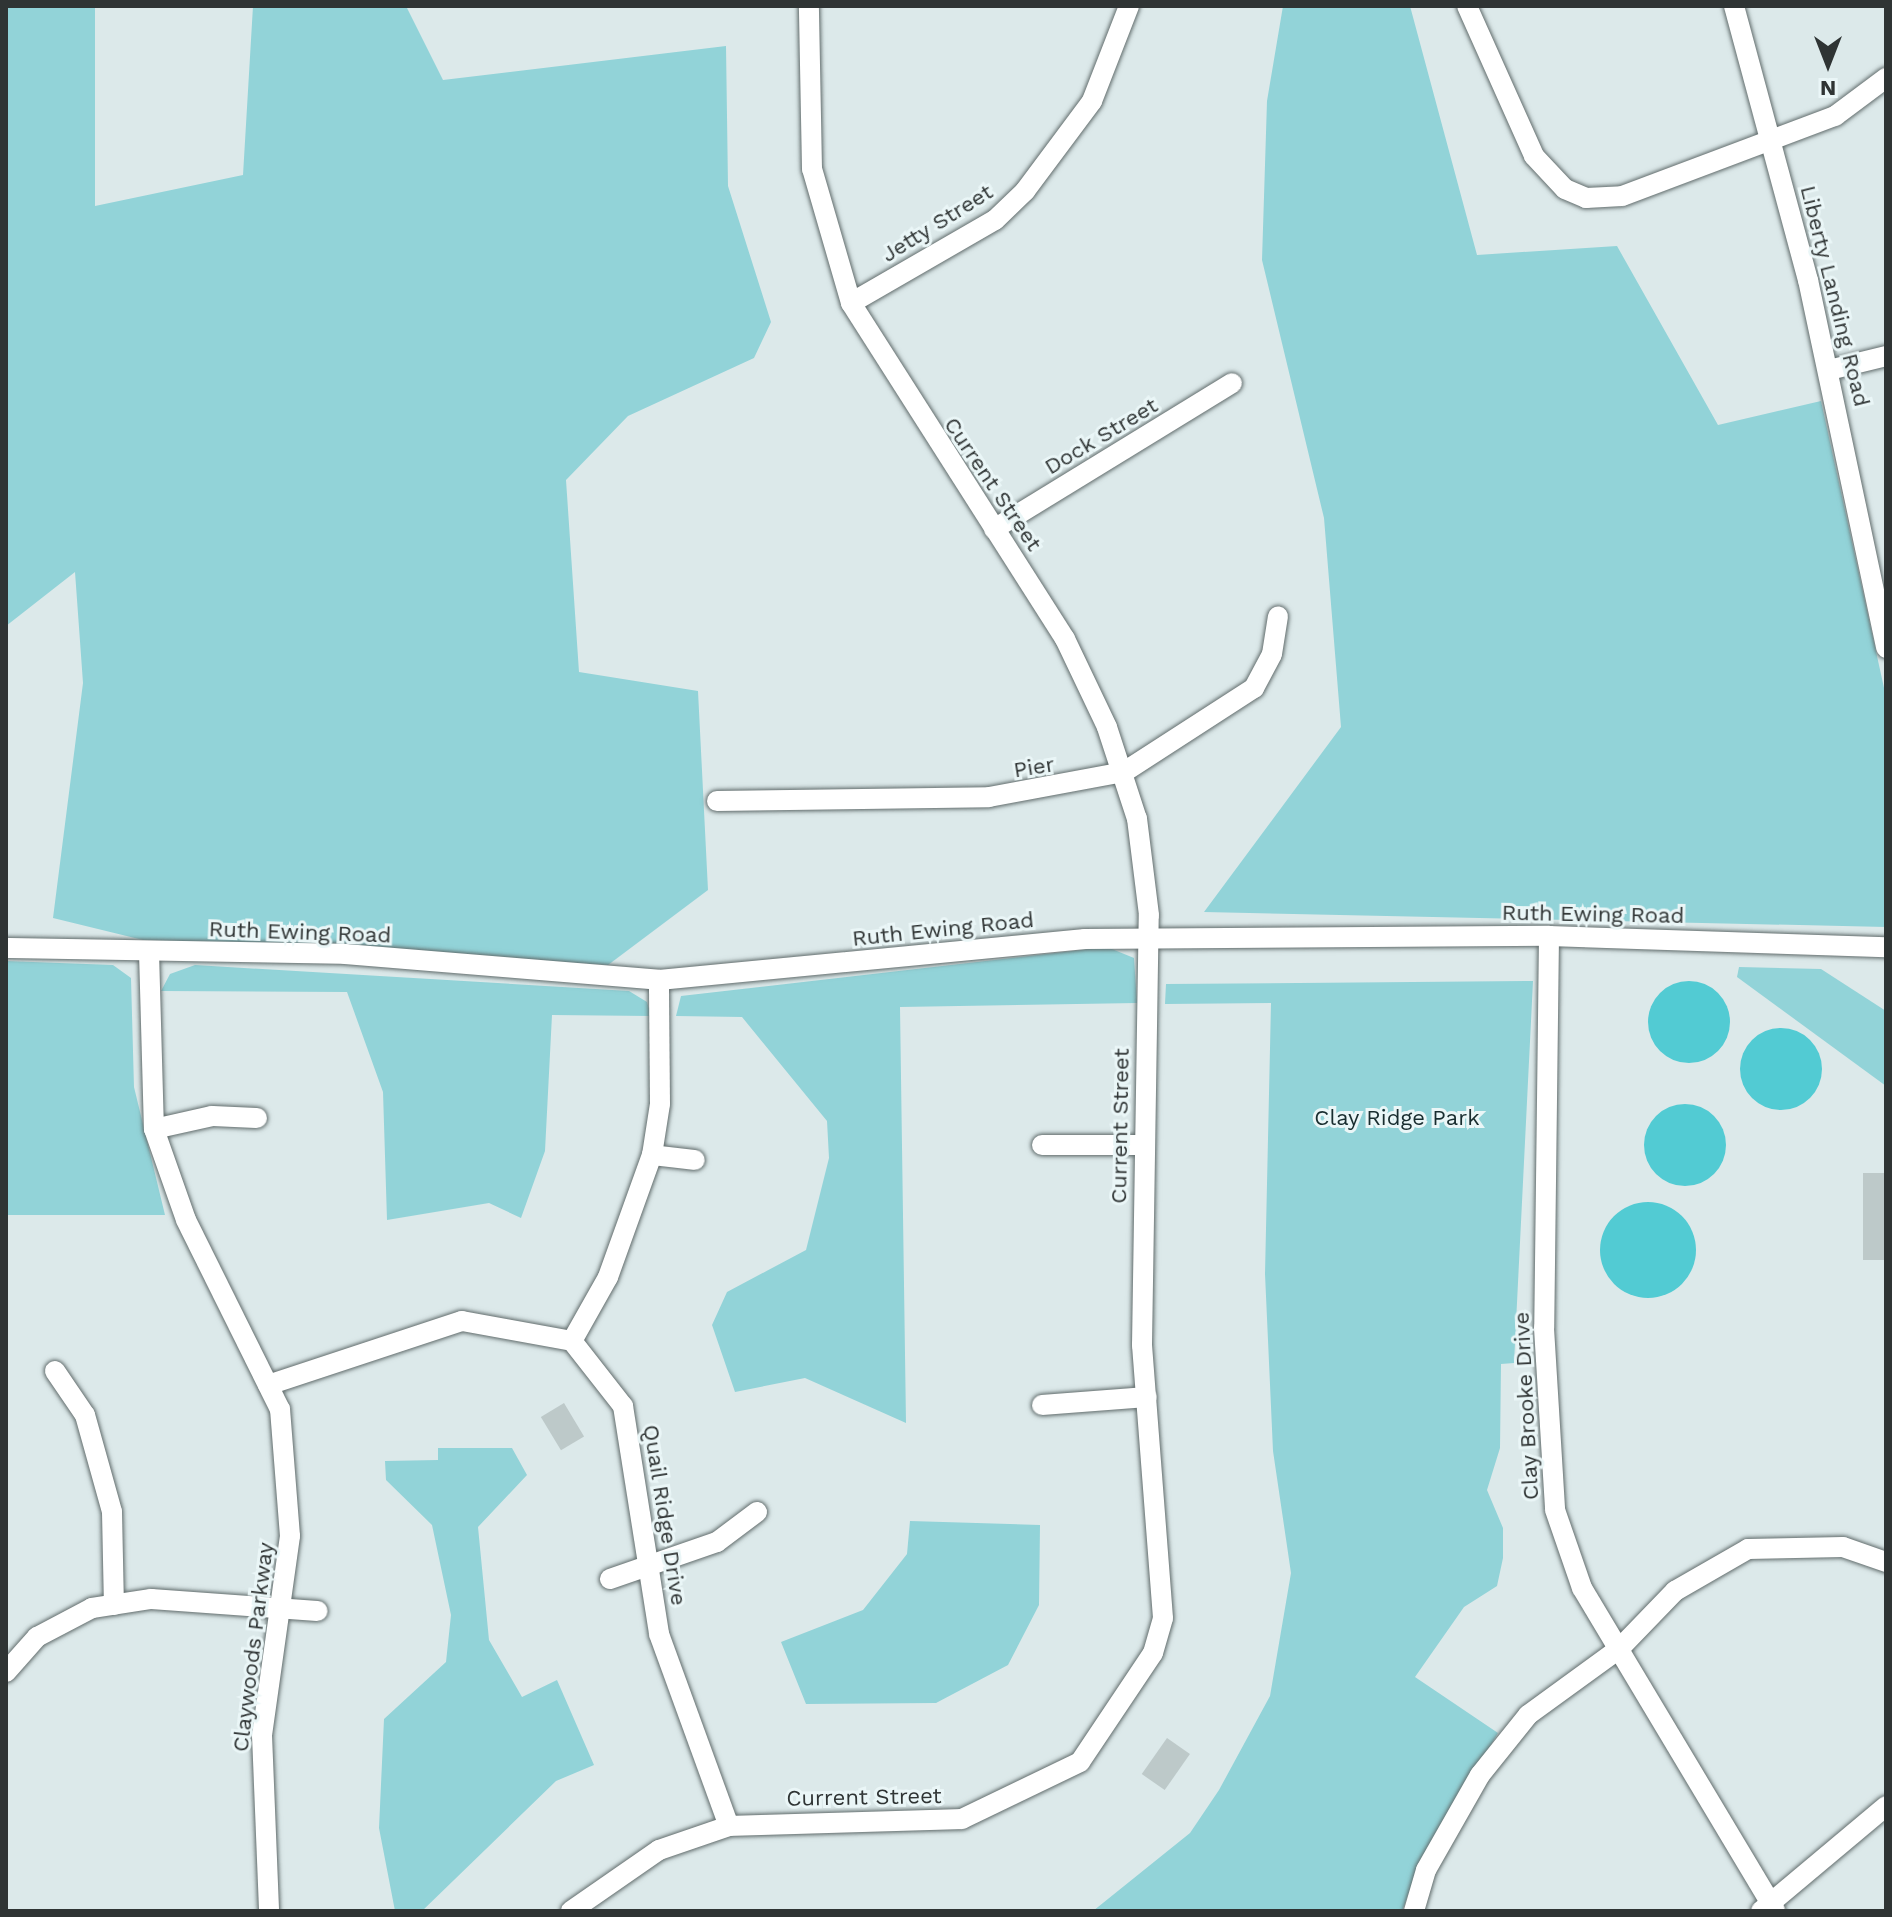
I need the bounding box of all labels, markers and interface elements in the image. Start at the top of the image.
north arrow [1788,24,1868,104]
text: N [1820,76,1836,101]
street label: Jetty Street [876,178,998,268]
street label: Liberty Landing Road [1795,183,1875,409]
street label: Dock Street [1040,392,1162,480]
street label: Current Street [939,412,1047,556]
street label: Pier [1012,751,1056,783]
street label: Ruth Ewing Road [1502,899,1684,929]
street label: Ruth Ewing Road [851,906,1035,952]
street label: Ruth Ewing Road [208,916,392,948]
street label: Current Street [1105,1048,1135,1204]
park label: Clay Ridge Park [1314,1105,1480,1131]
street label: Clay Brooke Drive [1508,1311,1544,1501]
street label: Quail Ridge Drive [638,1422,692,1608]
street label: Claywoods Parkway [227,1541,279,1753]
street label: Current Street [786,1782,942,1812]

